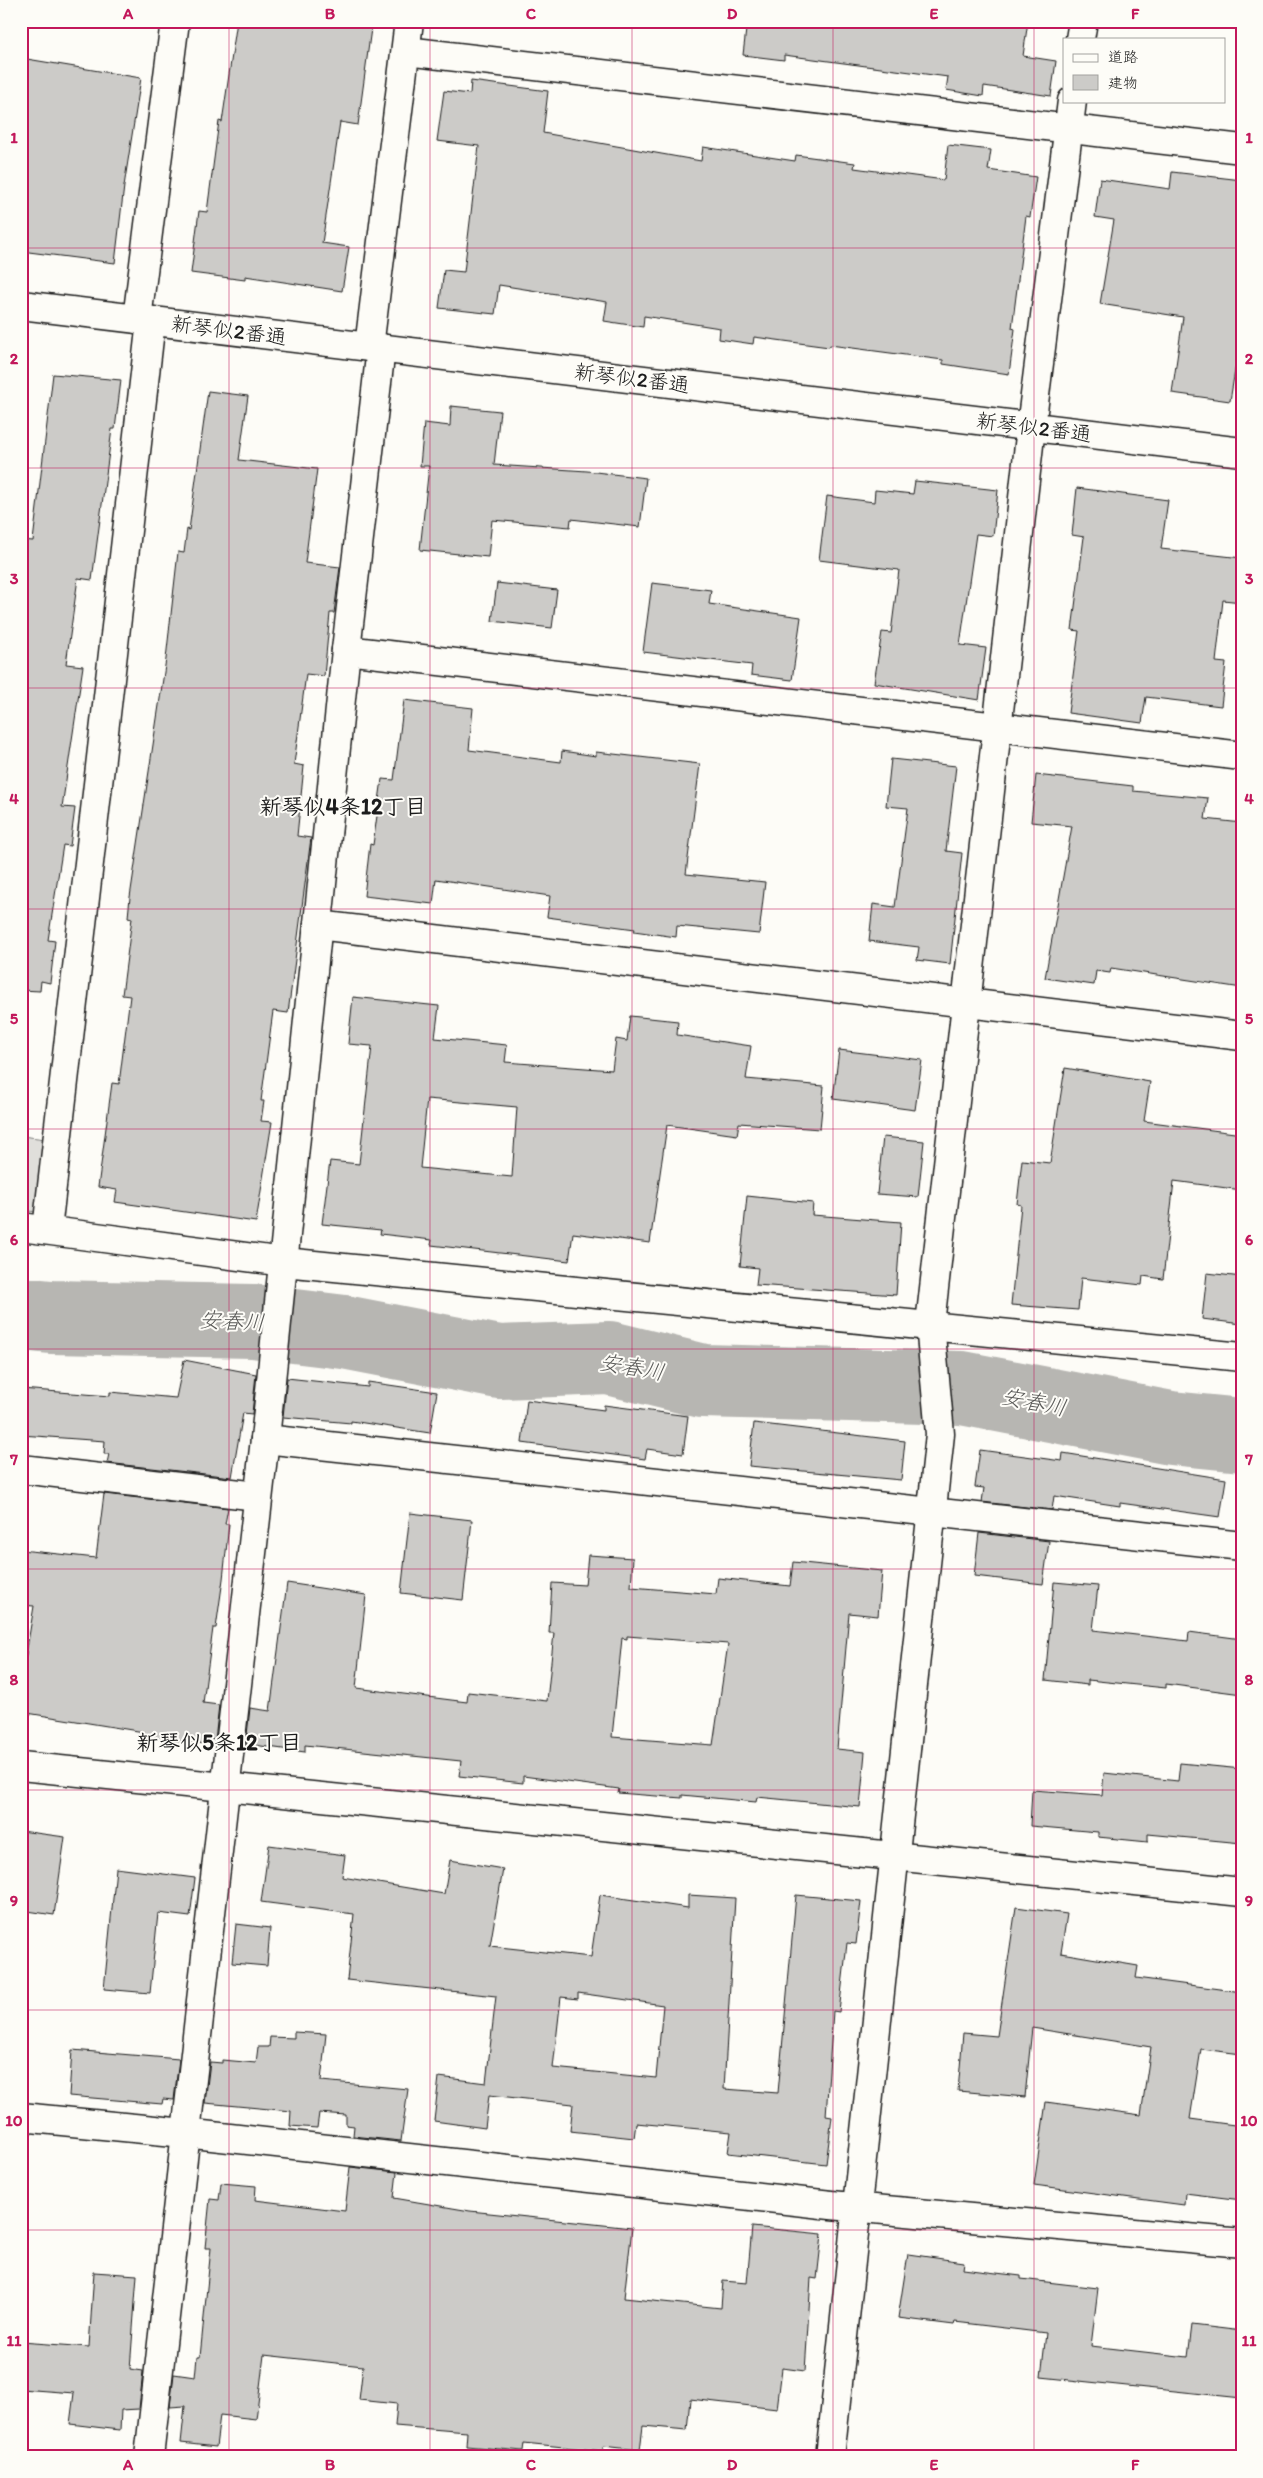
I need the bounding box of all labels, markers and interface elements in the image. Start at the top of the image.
text: A [122,4,134,23]
text: B [325,4,336,23]
text: C [526,4,537,23]
text: D [727,4,738,23]
text: E [930,4,939,23]
text: F [1131,4,1140,23]
legend [1063,38,1226,102]
text: 道路 [1108,48,1138,66]
text: 建物 [1108,74,1138,92]
text: 1 [10,128,18,147]
text: 1 [1245,128,1253,147]
street label: 新琴似2番通 [170,311,288,349]
text: 2 [10,349,19,368]
text: 2 [1245,349,1254,368]
street label: 新琴似2番通 [573,359,691,397]
street label: 新琴似2番通 [975,408,1093,446]
text: 3 [10,569,19,588]
text: 3 [1245,569,1254,588]
text: 4 [9,789,19,808]
text: 4 [1244,789,1254,808]
district label: 新琴似4条12丁目 [259,793,427,820]
text: 5 [10,1009,19,1028]
text: 5 [1245,1009,1254,1028]
text: 6 [10,1230,19,1249]
text: 6 [1245,1230,1254,1249]
water label: 安春川 [198,1306,266,1336]
water label: 安春川 [597,1348,667,1386]
water label: 安春川 [999,1382,1069,1422]
text: 7 [9,1450,18,1469]
text: 7 [1244,1450,1253,1469]
text: 8 [10,1670,19,1689]
text: 8 [1245,1670,1254,1689]
district label: 新琴似5条12丁目 [136,1729,302,1756]
text: 9 [10,1891,18,1910]
text: 9 [1245,1891,1253,1910]
text: 10 [5,2111,23,2130]
text: 10 [1240,2111,1258,2130]
text: 11 [7,2331,22,2350]
text: 11 [1242,2331,1257,2350]
text: A [122,2455,134,2474]
text: B [325,2455,336,2474]
text: C [526,2455,537,2474]
text: D [727,2455,738,2474]
text: E [930,2455,939,2474]
text: F [1131,2455,1140,2474]

